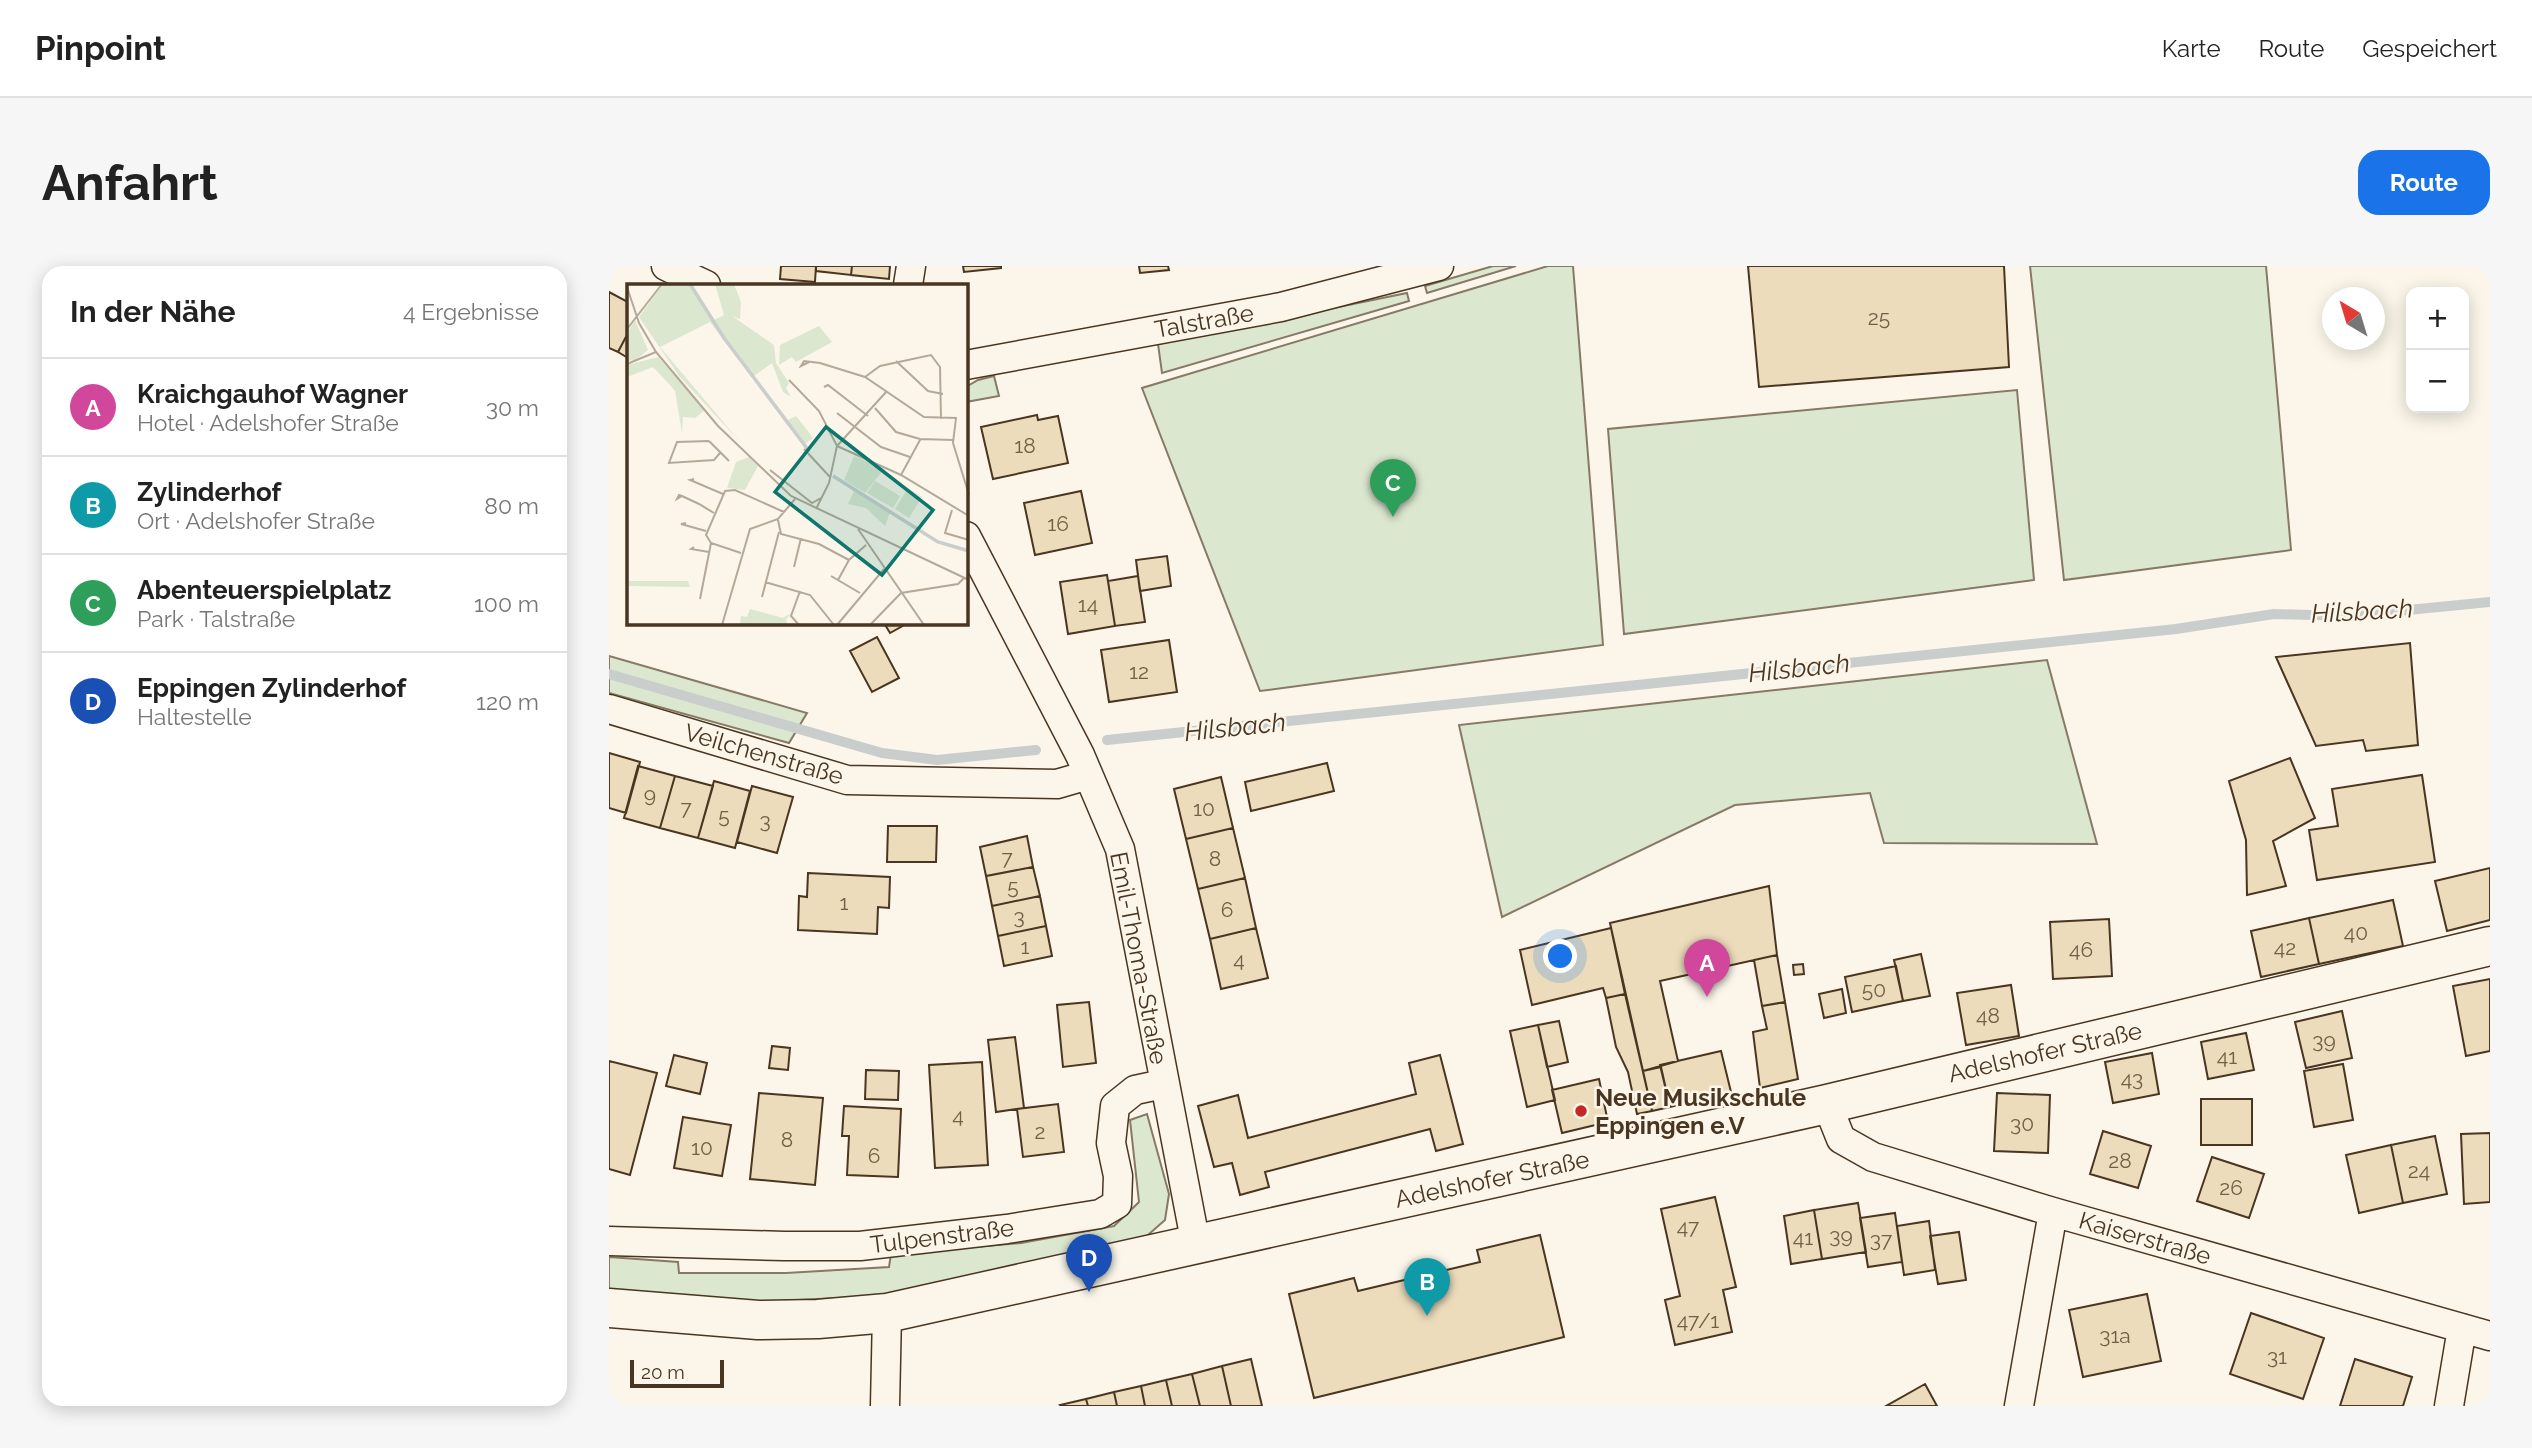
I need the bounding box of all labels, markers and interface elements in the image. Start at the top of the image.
text: Pinpoint [35,29,166,68]
text: Karte [2162,34,2221,63]
text: Route [2259,34,2324,63]
text: Gespeichert [2362,34,2497,63]
button: Route [2358,150,2490,215]
text: Anfahrt [42,154,218,211]
inset map [627,284,968,625]
north arrow [2322,287,2385,350]
map controls [2406,287,2469,413]
button: + [2406,287,2469,350]
text: In der Nähe [70,294,235,329]
text: 4 Ergebnisse [403,298,539,325]
street label: Talstraße [1152,298,1256,344]
house number: 25 [1868,305,1890,330]
button: − [2406,350,2469,413]
text: Kraichgauhof Wagner [137,379,408,409]
text: A [85,394,101,421]
text: 30 m [486,394,539,421]
text: Hotel · Adelshofer Straße [137,409,399,436]
house number: 18 [1014,433,1036,458]
pin: C [1370,459,1416,517]
text: Zylinderhof [137,477,281,507]
text: B [85,492,101,519]
text: 80 m [484,492,539,519]
text: Ort · Adelshofer Straße [137,507,375,534]
house number: 16 [1047,511,1069,536]
text: Abenteuerspielplatz [137,575,391,605]
text: C [85,590,101,617]
text: 100 m [474,590,539,617]
house number: 14 [1078,592,1098,617]
water label: Hilsbach [2310,593,2414,629]
text: Park · Talstraße [137,605,295,632]
water label: Hilsbach [1747,648,1851,688]
house number: 12 [1129,659,1149,684]
text: Eppingen Zylinderhof [137,673,406,703]
text: D [85,688,101,715]
text: 120 m [476,688,539,715]
text: Haltestelle [137,703,252,730]
water label: Hilsbach [1183,707,1287,747]
street label: Veilchenstraße [681,717,847,791]
house number: 9 [644,782,656,807]
house number: 7 [680,795,692,820]
house number: 10 [1193,796,1215,821]
house number: 5 [718,803,730,828]
house number: 3 [759,808,771,833]
house number: 7 [1001,845,1013,870]
house number: 8 [1209,846,1221,871]
street label: Emil-Thoma-Straße [1104,849,1174,1067]
house number: 5 [1007,874,1019,899]
house number: 1 [840,890,849,915]
house number: 6 [1221,897,1233,922]
house number: 3 [1013,904,1025,929]
house number: 40 [2344,920,2368,945]
house number: 1 [1021,934,1030,959]
house number: 42 [2274,935,2296,960]
house number: 46 [2069,937,2093,962]
your location [1543,939,1577,973]
pin: A [1684,939,1730,997]
house number: 4 [1233,947,1245,972]
house number: 50 [1862,977,1886,1002]
house number: 48 [1976,1003,2000,1028]
street label: Adelshofer Straße [1945,1016,2145,1088]
house number: 39 [2312,1028,2336,1053]
house number: 41 [2217,1044,2237,1069]
house number: 43 [2121,1066,2143,1091]
place label: Neue Musikschule Eppingen e.V [1595,1083,1806,1140]
house number: 4 [952,1103,964,1128]
marker: Neue Musikschule Eppingen e.V [1573,1103,1589,1119]
house number: 30 [2010,1111,2034,1136]
house number: 2 [1035,1119,1045,1144]
house number: 8 [781,1127,793,1152]
house number: 10 [691,1135,713,1160]
house number: 6 [868,1143,880,1168]
street label: Adelshofer Straße [1392,1144,1592,1214]
house number: 28 [2108,1148,2132,1173]
house number: 24 [2408,1158,2430,1183]
house number: 26 [2219,1175,2243,1200]
street label: Kaiserstraße [2076,1205,2214,1271]
street label: Tulpenstraße [868,1213,1016,1259]
house number: 47 [1677,1214,1700,1239]
house number: 39 [1829,1223,1853,1248]
house number: 41 [1793,1225,1813,1250]
house number: 37 [1870,1227,1893,1252]
pin: D [1066,1234,1112,1292]
pin: B [1404,1258,1450,1316]
house number: 47/1 [1677,1308,1719,1333]
house number: 31a [2099,1323,2131,1348]
house number: 31 [2267,1344,2287,1369]
scale bar [630,1357,725,1389]
text: 20 m [641,1361,685,1383]

